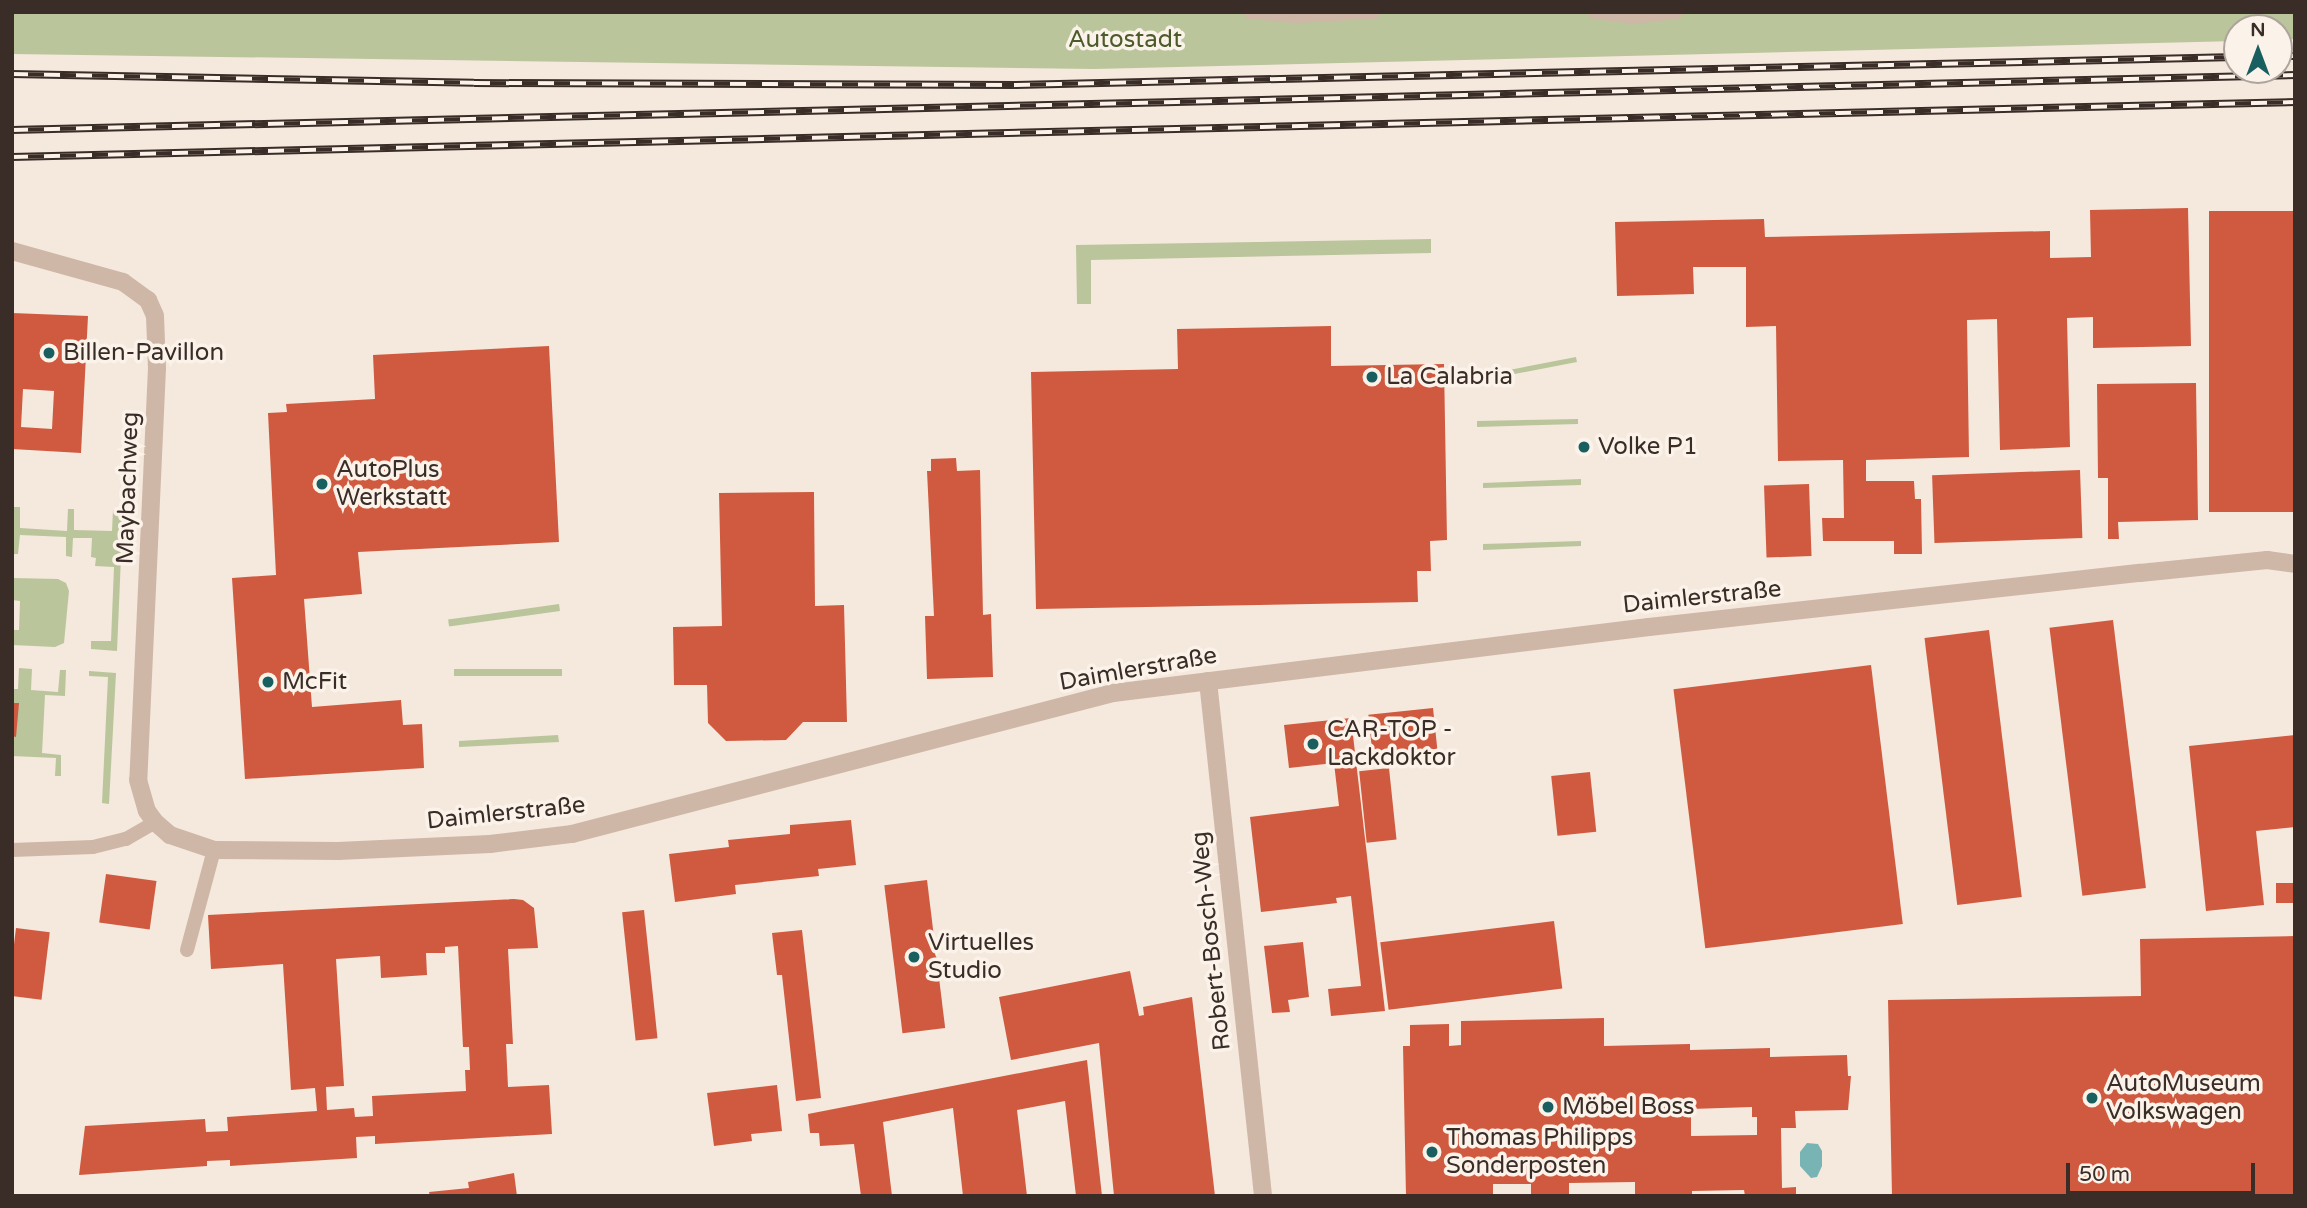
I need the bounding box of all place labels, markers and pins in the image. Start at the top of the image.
place label: Billen-Pavillon [63,339,224,367]
marker: Billen-Pavillon [41,345,57,361]
place label: La Calabria [1386,363,1513,391]
marker: La Calabria [1364,369,1380,385]
place label: Volke P1 [1598,433,1698,461]
marker: Volke P1 [1576,439,1592,455]
place label: AutoPlus Werkstatt [336,456,447,512]
marker: AutoPlus Werkstatt [314,476,330,492]
place label: McFit [282,668,347,696]
marker: McFit [260,674,276,690]
place label: CAR-TOP - Lackdoktor [1327,716,1456,772]
marker: CAR-TOP - Lackdoktor [1305,736,1321,752]
place label: Virtuelles Studio [928,929,1034,985]
marker: Virtuelles Studio [906,949,922,965]
place label: AutoMuseum Volkswagen [2106,1070,2261,1126]
marker: AutoMuseum Volkswagen [2084,1090,2100,1106]
place label: Möbel Boss [1562,1093,1695,1121]
marker: Möbel Boss [1540,1099,1556,1115]
place label: Thomas Philipps Sonderposten [1446,1124,1633,1180]
marker: Thomas Philipps Sonderposten [1424,1144,1440,1160]

